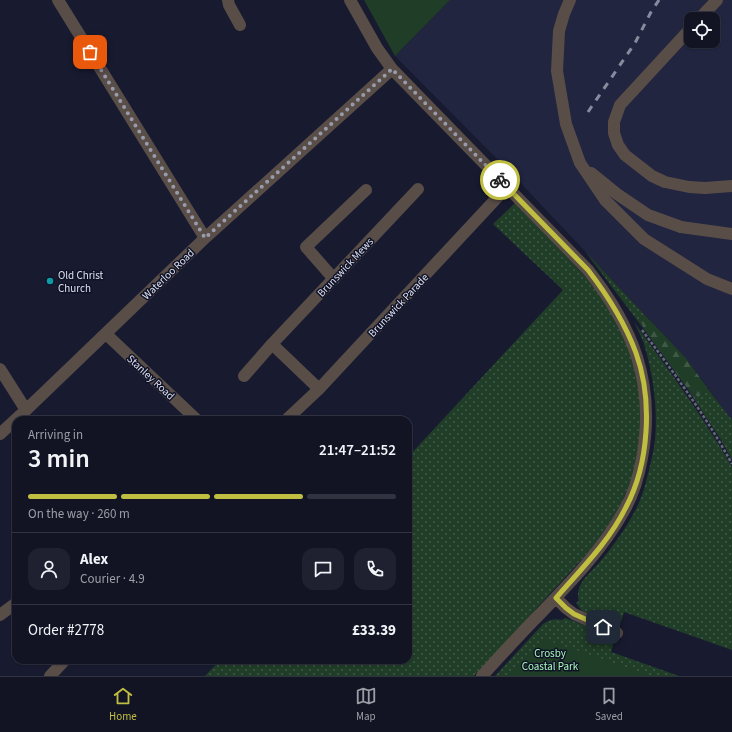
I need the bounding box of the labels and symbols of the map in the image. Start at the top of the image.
pin [73,35,107,69]
courier [480,160,520,200]
street label: Brunswick Mews [314,234,377,300]
street label: Waterloo Road [139,246,198,303]
place label: Old Christ Church [58,268,104,296]
street label: Brunswick Parade [365,270,432,340]
marker: Old Christ Church [45,276,55,286]
street label: Stanley Road [124,351,178,403]
pin [586,610,620,644]
park label: Crosby Coastal Park [522,646,579,674]

